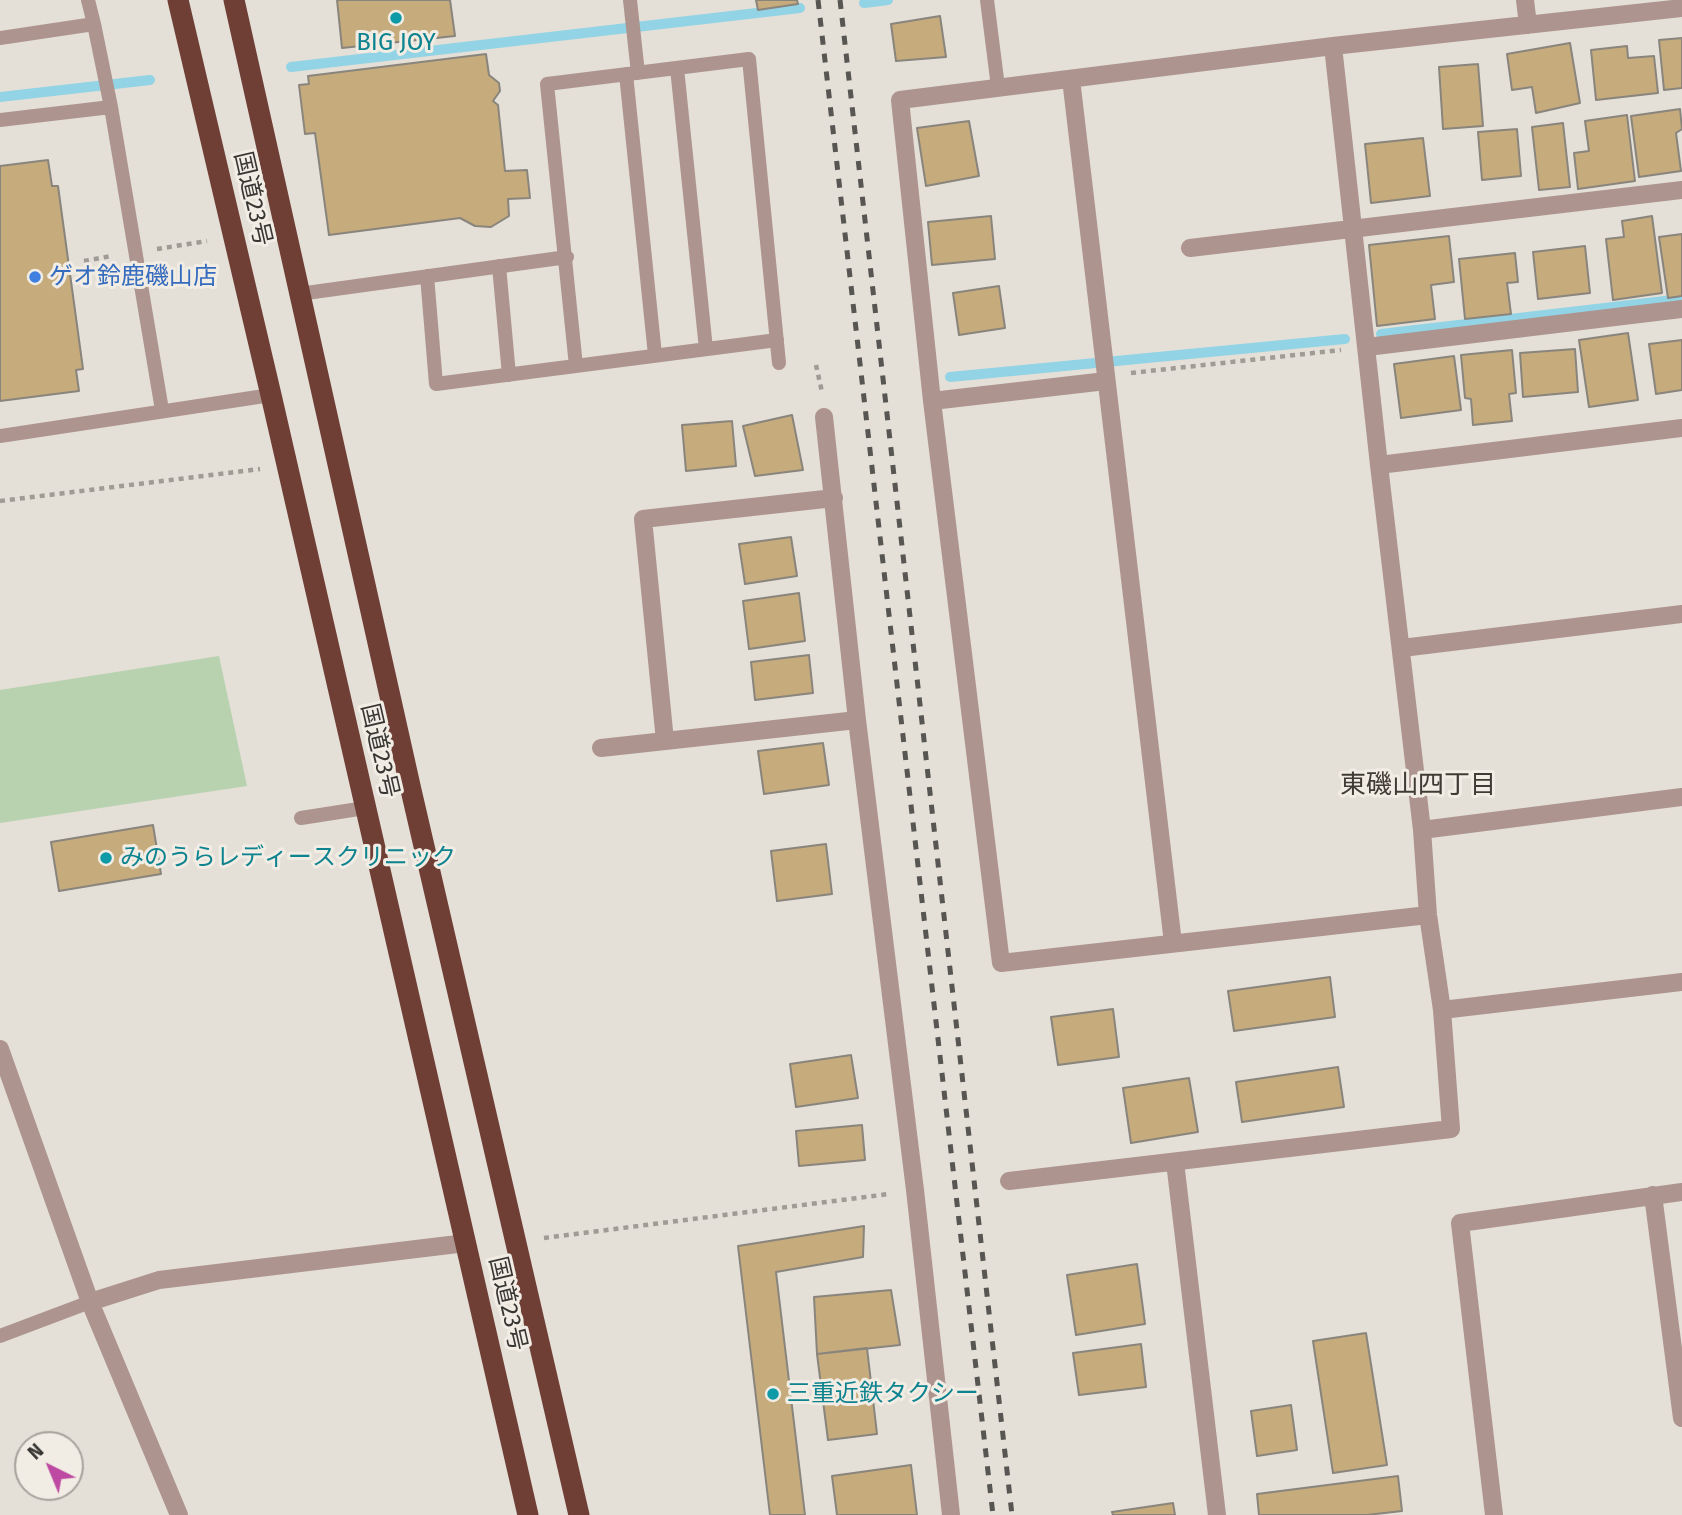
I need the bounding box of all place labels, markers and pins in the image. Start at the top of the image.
marker: BIG JOY [388,10,404,26]
place label: BIG JOY [356,29,436,57]
place label: ゲオ鈴鹿磯山店 [49,263,217,291]
marker: ゲオ鈴鹿磯山店 [27,269,43,285]
place label: みのうらレディースクリニック [120,844,456,872]
marker: みのうらレディースクリニック [98,850,114,866]
place label: 三重近鉄タクシー [787,1380,979,1408]
marker: 三重近鉄タクシー [765,1386,781,1402]

